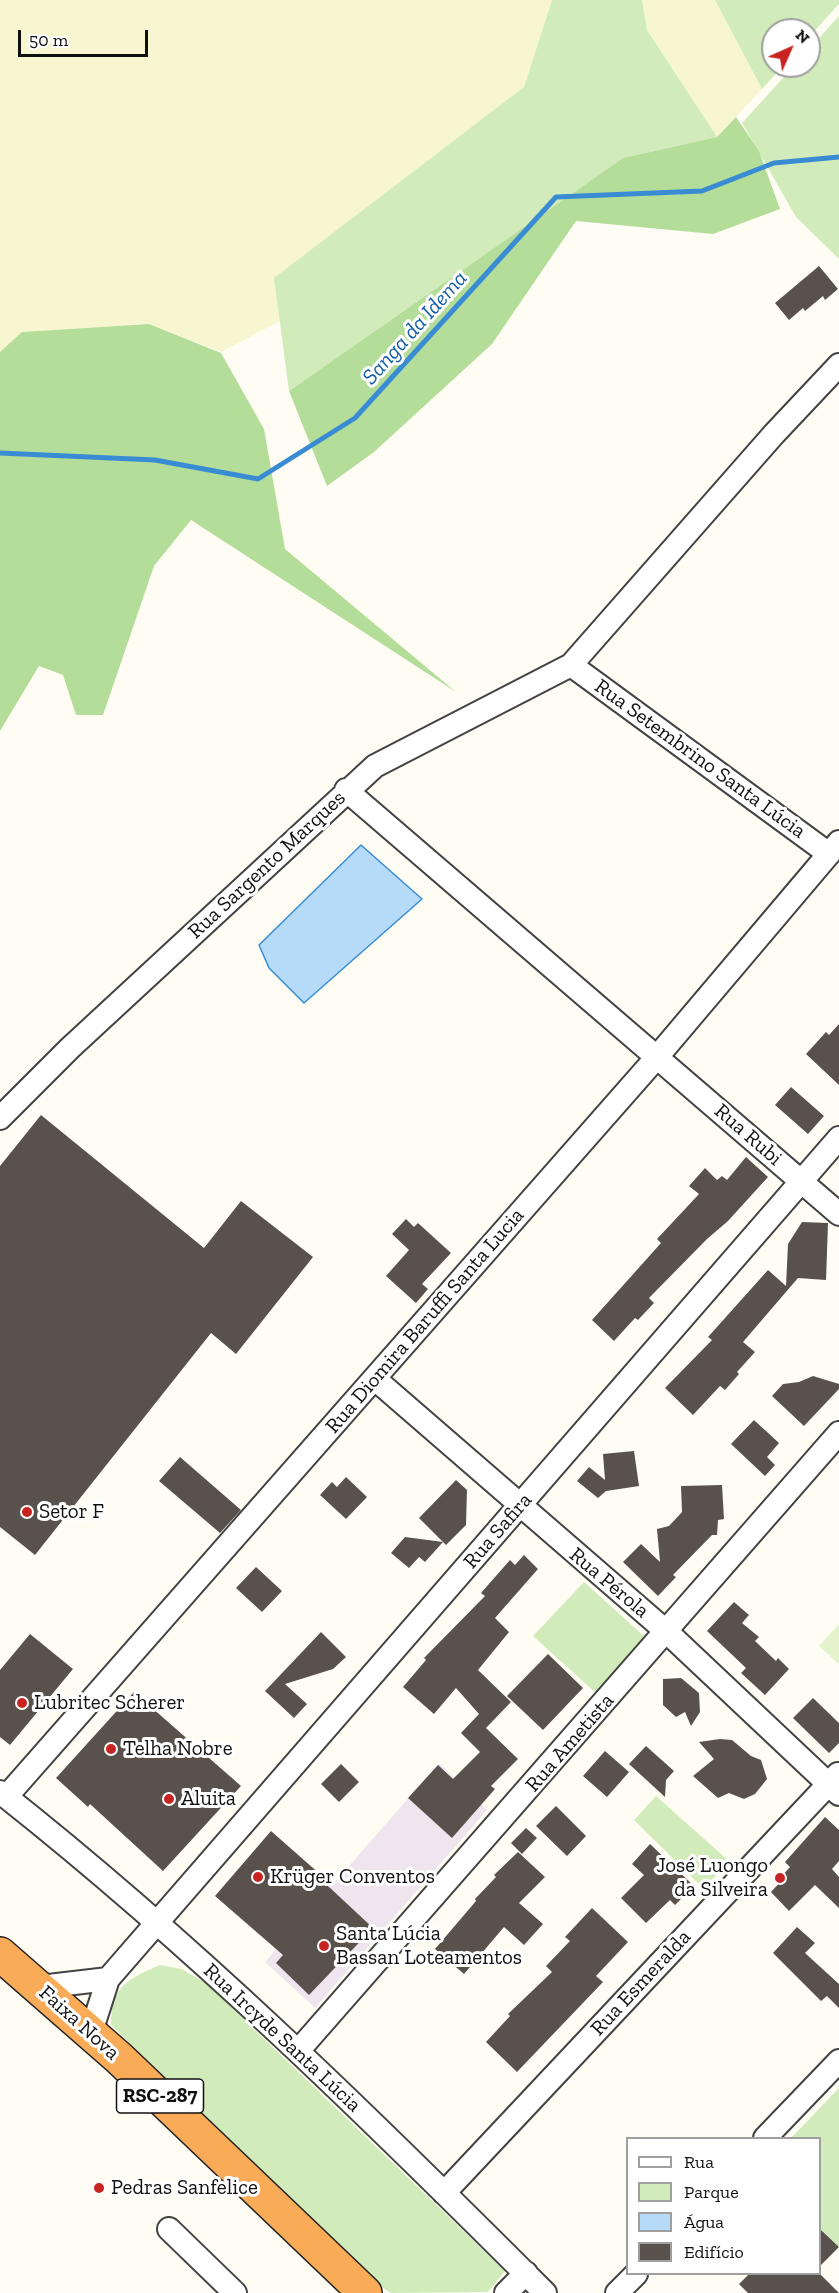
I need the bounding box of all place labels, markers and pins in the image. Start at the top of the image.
place label: Setor F [39,1499,104,1525]
marker: Setor F [20,1505,34,1519]
place label: Lubritec Scherer [34,1690,185,1716]
marker: Lubritec Scherer [15,1696,29,1710]
place label: Telha Nobre [123,1736,233,1762]
marker: Telha Nobre [104,1742,118,1756]
place label: Aluita [181,1786,236,1812]
marker: Aluita [162,1792,176,1806]
place label: José Luongo da Silveira [656,1853,768,1903]
place label: Krüger Conventos [270,1864,435,1890]
marker: Krüger Conventos [251,1870,265,1884]
marker: José Luongo da Silveira [773,1871,787,1885]
place label: Santa Lúcia Bassan Loteamentos [336,1921,522,1971]
marker: Santa Lúcia Bassan Loteamentos [317,1939,331,1953]
place label: Pedras Sanfelice [111,2175,258,2201]
marker: Pedras Sanfelice [92,2181,106,2195]

